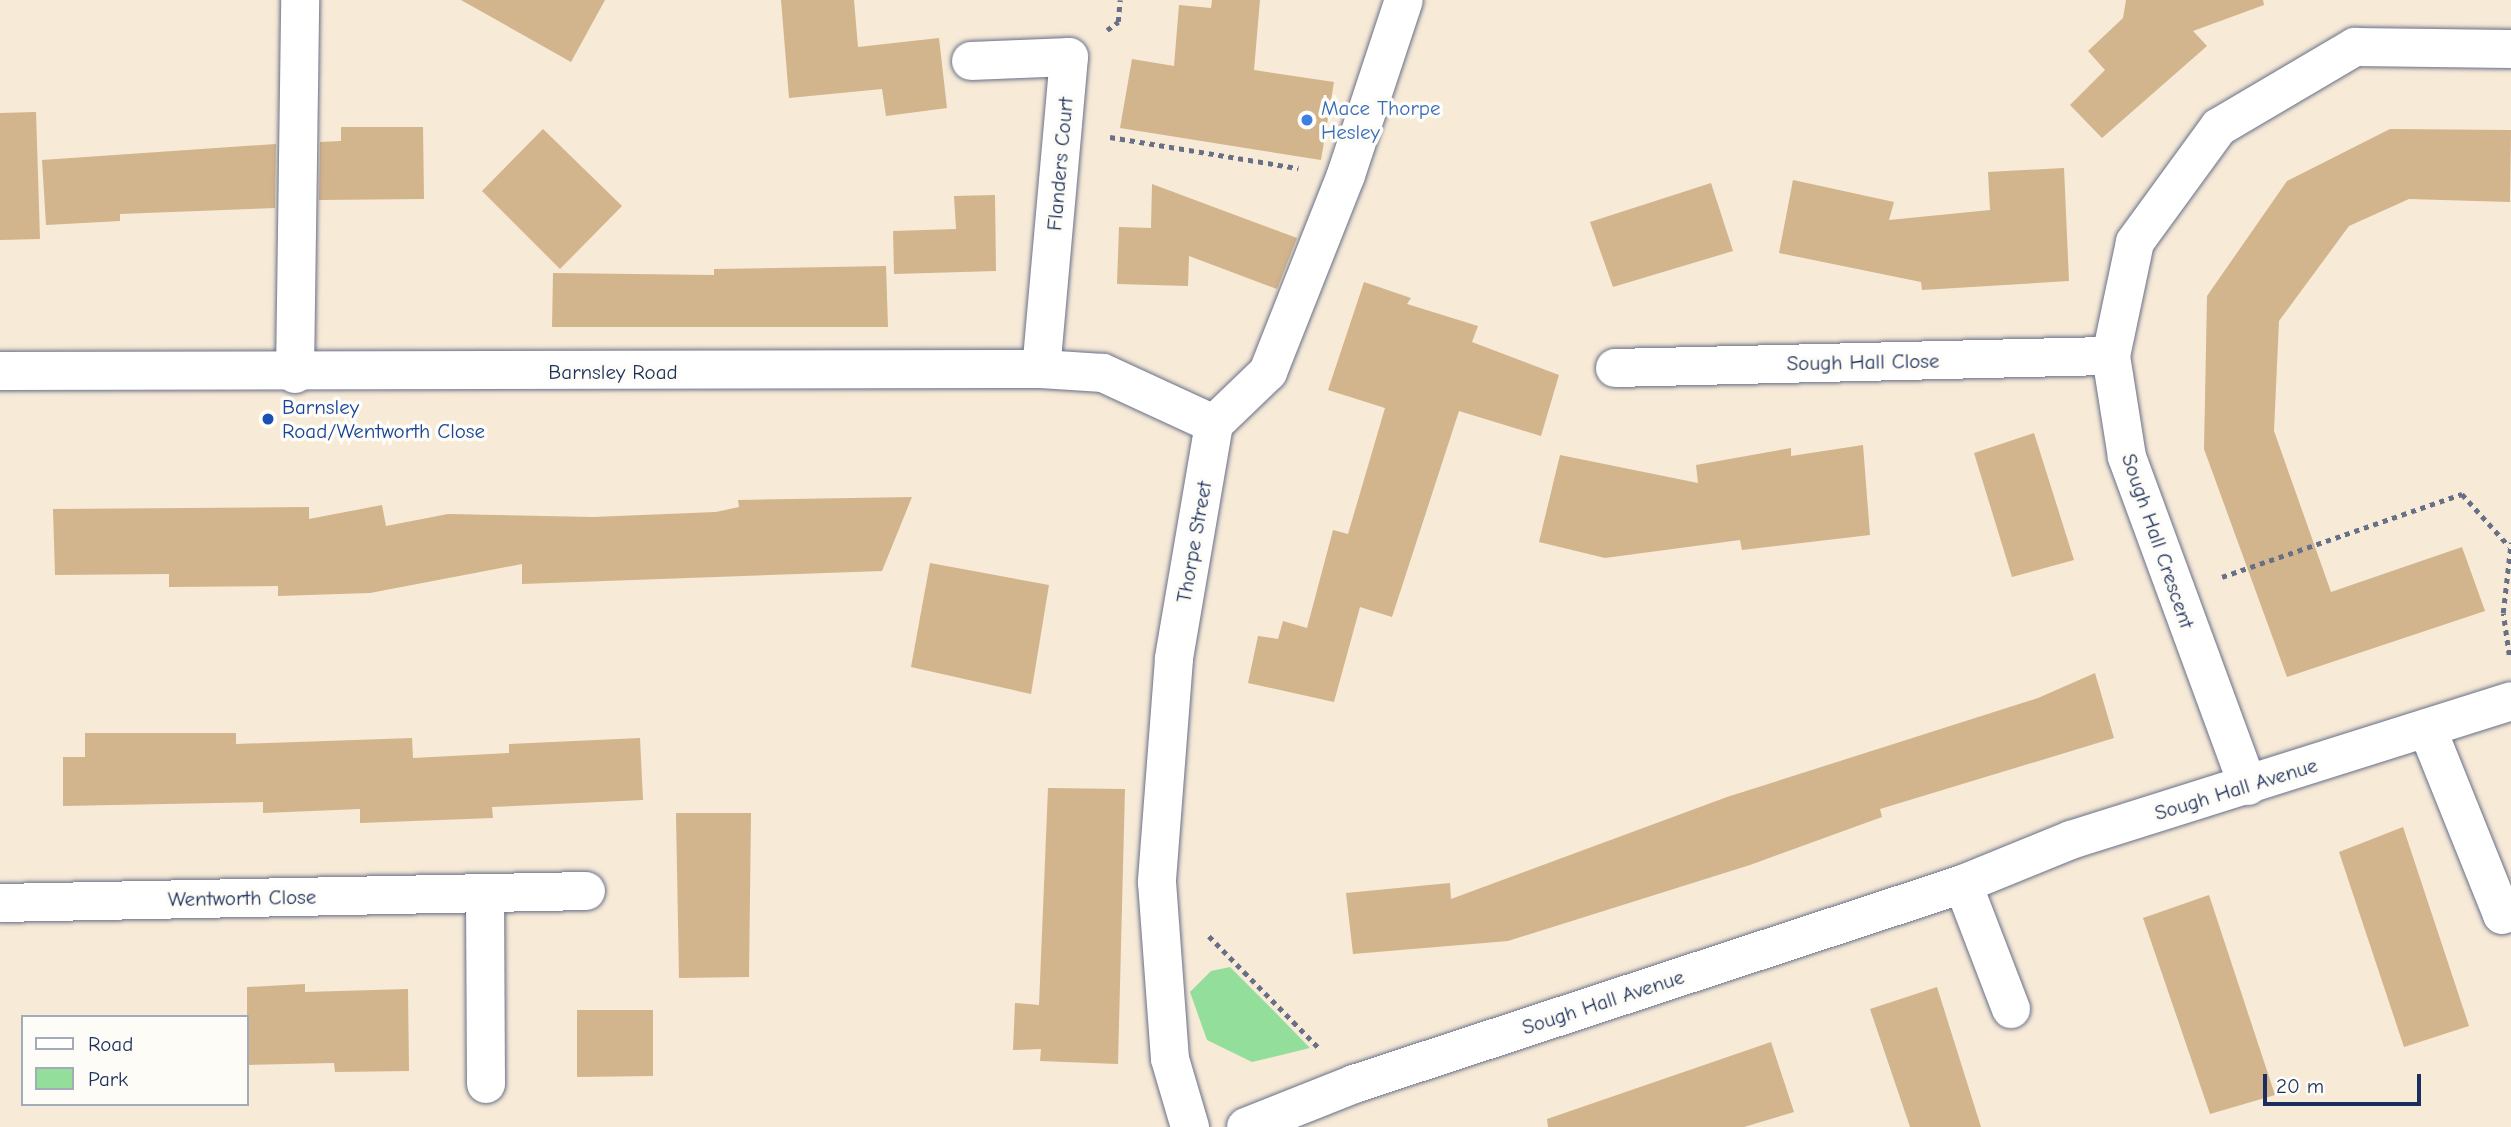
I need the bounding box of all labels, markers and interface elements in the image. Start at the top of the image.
place label: Mace Thorpe Hesley [1321,95,1440,145]
street label: Flanders Court [1042,96,1078,232]
marker: Mace Thorpe Hesley [1299,112,1315,128]
street label: Sough Hall Close [1786,348,1940,376]
street label: Barnsley Road [548,359,678,385]
place label: Barnsley Road/Wentworth Close [282,394,485,444]
marker: Barnsley Road/Wentworth Close [260,411,276,427]
street label: Sough Hall Crescent [2116,450,2200,632]
street label: Thorpe Street [1171,479,1217,605]
street label: Sough Hall Avenue [2152,752,2320,826]
street label: Wentworth Close [168,884,316,912]
street label: Sough Hall Avenue [1519,964,1687,1040]
legend [21,1015,248,1106]
text: Road [88,1032,133,1056]
scale bar [2266,1060,2424,1104]
text: Park [88,1067,128,1091]
text: 20 m [2276,1074,2324,1098]

